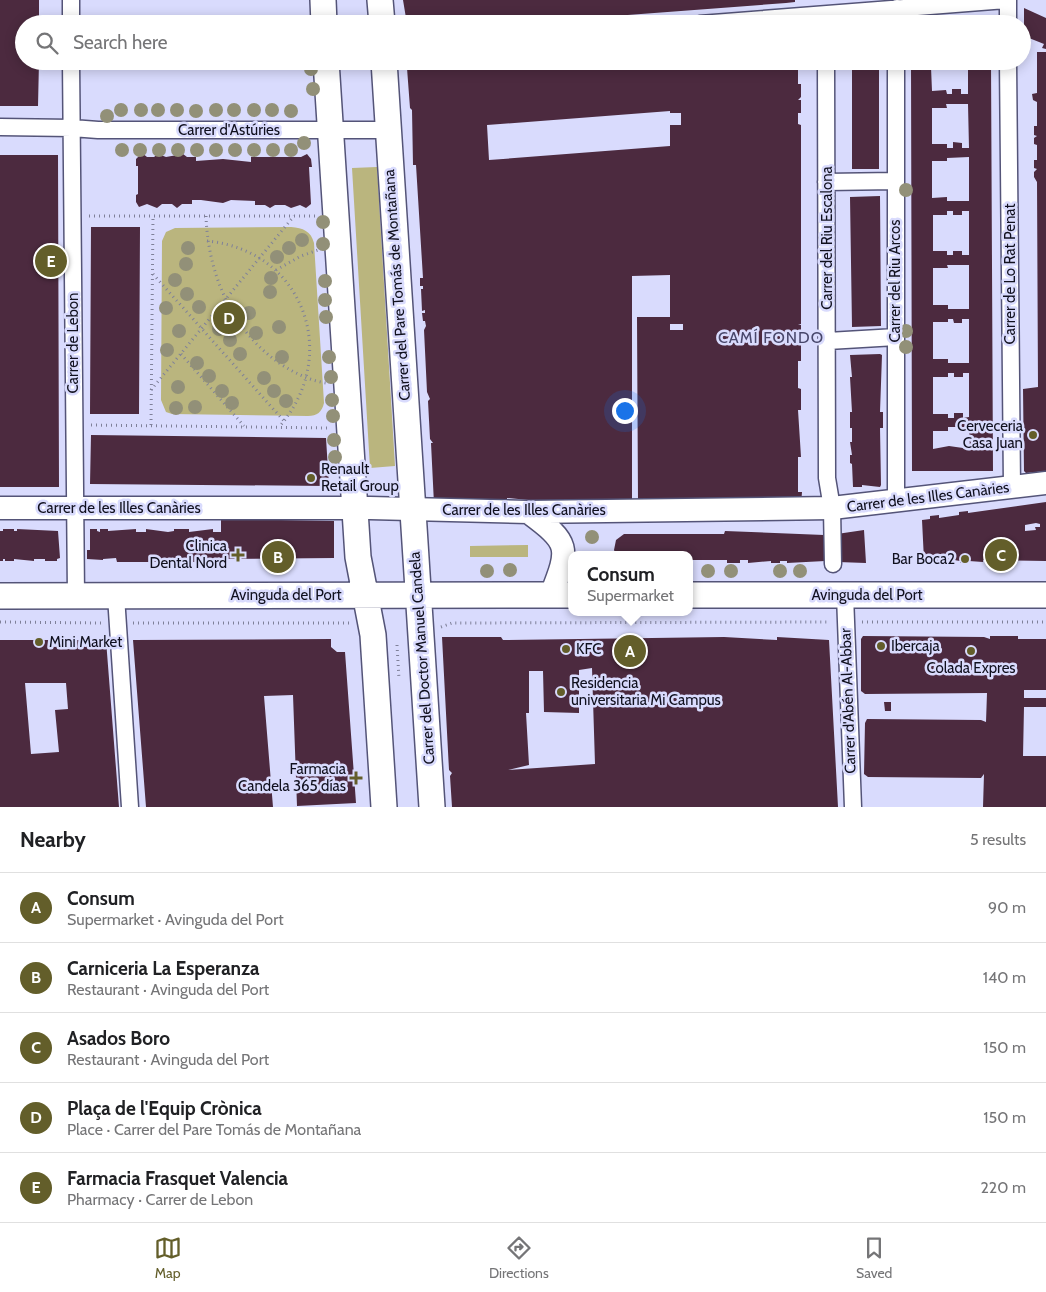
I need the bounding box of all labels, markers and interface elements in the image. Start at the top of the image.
search box [15,15,1031,70]
icon: search [33,29,61,57]
text: Search here [73,31,167,54]
street label: Carrer d'Astúries [178,121,280,139]
street label: Carrer del Riu Escalona [818,165,836,310]
street label: Carrer del Pare Tomás de Montañana [380,168,414,401]
street label: Carrer de Lo Rat Penat [1001,204,1019,344]
street label: Carrer del Riu Arcos [886,220,904,342]
pin: E [35,242,67,280]
street label: Carrer de Lebon [64,293,82,393]
pin: D [213,299,245,337]
district label: CAMÍ FONDO [718,328,824,347]
your location [612,398,638,424]
place label: Cerveceria Casa Juan [957,417,1024,452]
marker: Cerveceria Casa Juan [1027,429,1039,441]
place label: Renault Retail Group [321,460,399,495]
marker: Renault Retail Group [305,472,317,484]
street label: Carrer de les Illes Canàries [846,478,1010,516]
street label: Carrer de les Illes Canàries [37,499,201,517]
street label: Carrer de les Illes Canàries [442,501,606,519]
pin: C [985,536,1017,574]
place label: Clinica Dental Nord [150,537,228,572]
pin: B [262,538,294,576]
marker: Clinica Dental Nord [231,548,245,562]
street label: Carrer del Doctor Manuel Candela [406,550,438,765]
place label: Bar Boca2 [892,550,955,568]
popup [568,551,693,616]
marker: Bar Boca2 [959,553,971,565]
text: Consum [587,563,655,586]
street label: Avinguda del Port [230,586,342,604]
text: Supermarket [587,586,674,605]
street label: Avinguda del Port [811,586,923,604]
street label: Carrer d'Abén Al-Abbar [836,628,860,774]
pin: A [614,632,646,670]
place label: Mini Market [49,633,122,651]
marker: Mini Market [33,636,45,648]
place label: Ibercaja [891,637,940,655]
place label: KFC [576,640,601,658]
marker: Ibercaja [875,640,887,652]
marker: KFC [560,643,572,655]
marker: Colada Expres [965,645,977,657]
place label: Colada Expres [926,659,1016,677]
place label: Residencia universitaria Mi Campus [571,674,721,709]
marker: Residencia universitaria Mi Campus [555,686,567,698]
place label: Farmacia Candela 365 días [238,760,347,795]
marker: Farmacia Candela 365 días [350,772,362,784]
text: Nearby [20,827,86,852]
text: 5 results [970,830,1026,849]
text: Consum [67,887,135,910]
text: A [31,898,41,917]
text: 90 m [988,898,1026,917]
text: Supermarket · Avinguda del Port [67,910,284,929]
text: Carniceria La Esperanza [67,957,260,980]
text: B [31,968,41,987]
text: 140 m [983,968,1026,987]
text: Restaurant · Avinguda del Port [67,980,269,999]
text: Asados Boro [67,1027,170,1050]
text: C [31,1038,41,1057]
text: 150 m [983,1038,1026,1057]
text: Restaurant · Avinguda del Port [67,1050,269,1069]
text: Plaça de l'Equip Crònica [67,1097,262,1120]
text: D [30,1108,42,1127]
text: 150 m [983,1108,1026,1127]
text: Place · Carrer del Pare Tomás de Montañana [67,1120,361,1139]
text: Farmacia Frasquet Valencia [67,1167,288,1190]
text: E [31,1178,41,1197]
text: 220 m [980,1178,1026,1197]
text: Pharmacy · Carrer de Lebon [67,1190,253,1209]
tab: Map [154,1234,182,1282]
tab: Directions [489,1234,549,1282]
tab: Saved [856,1234,892,1282]

